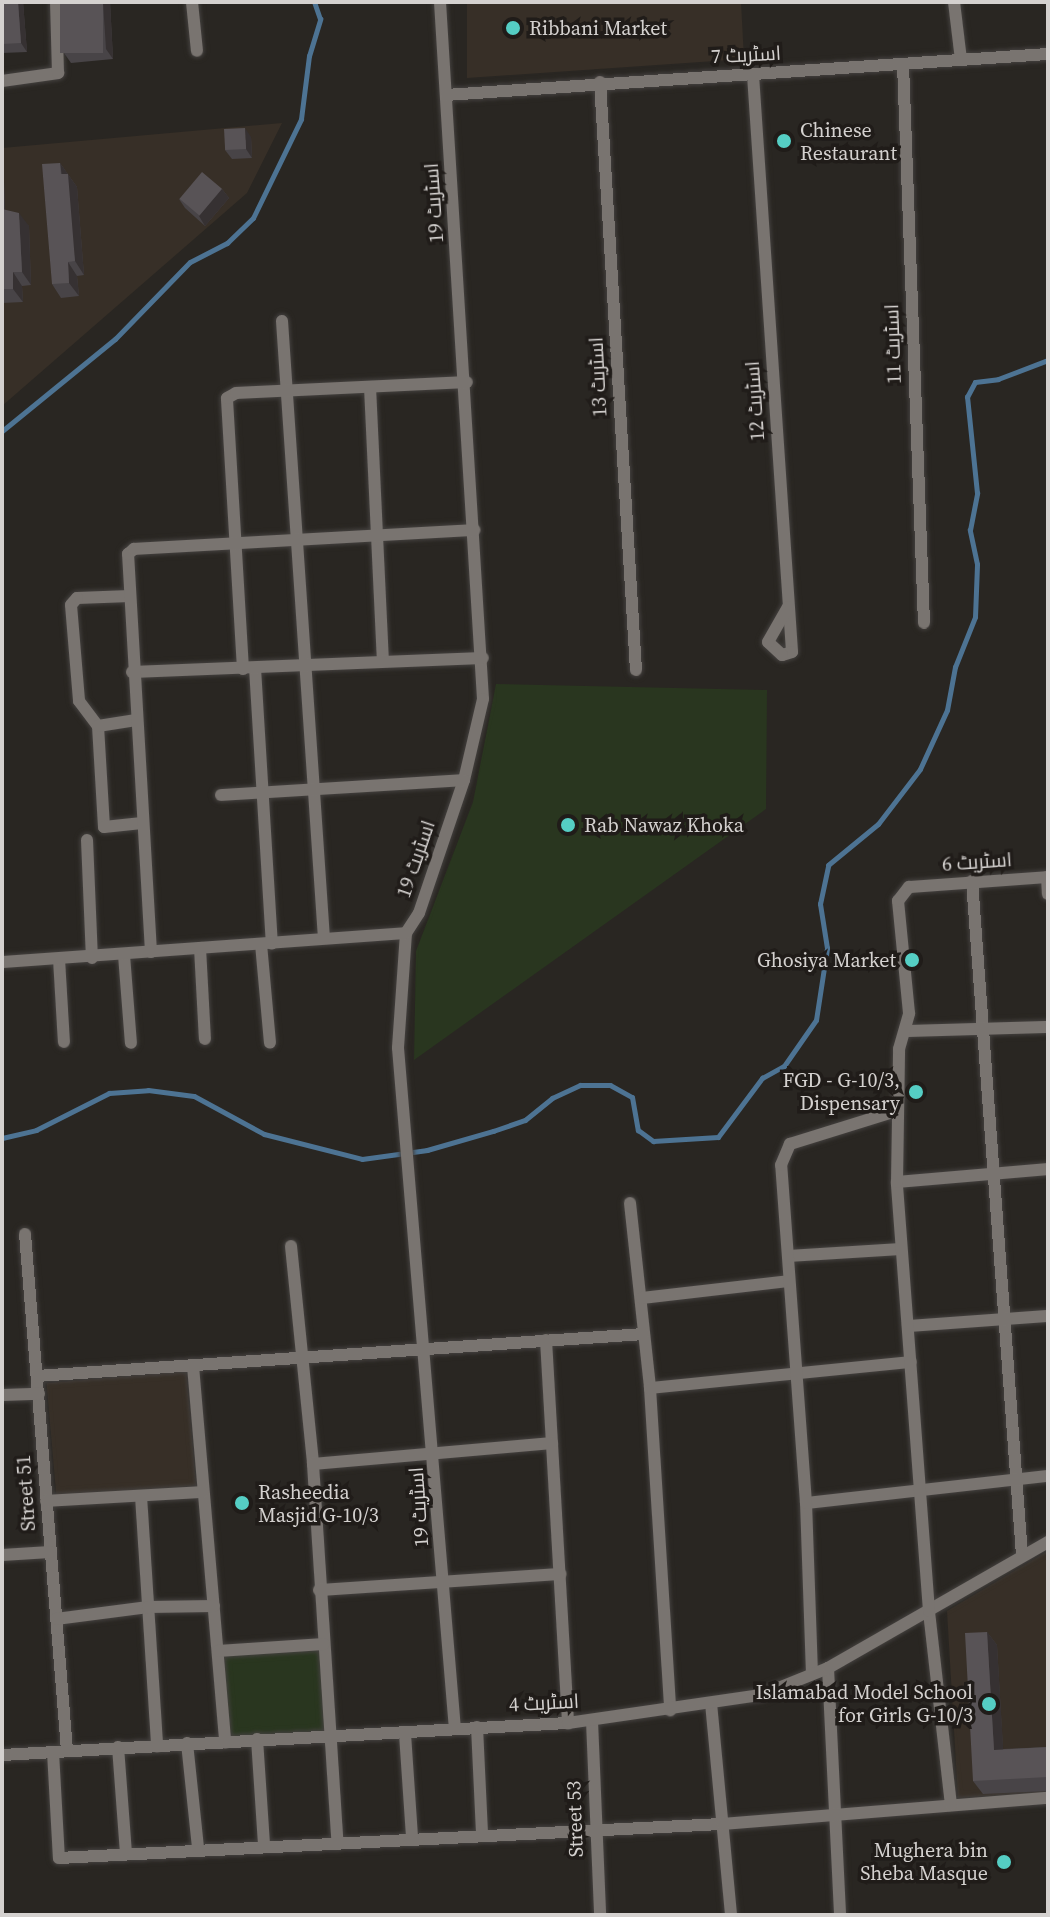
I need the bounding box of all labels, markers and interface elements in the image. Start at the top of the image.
place label: Ribbani Market [529,16,667,40]
marker: Ribbani Market [504,19,522,37]
street label: اسٹریٹ 7 [710,41,782,69]
place label: Chinese Restaurant [800,118,897,165]
marker: Chinese Restaurant [775,132,793,150]
street label: اسٹریٹ 19 [419,162,449,244]
street label: اسٹریٹ 11 [880,304,906,384]
street label: اسٹریٹ 13 [584,336,612,418]
street label: اسٹریٹ 12 [740,360,770,442]
place label: Rab Nawaz Khoka [584,813,744,837]
marker: Rab Nawaz Khoka [559,816,577,834]
street label: اسٹریٹ 19 [392,817,440,901]
street label: اسٹریٹ 6 [941,848,1013,876]
place label: Ghosiya Market [757,948,896,972]
marker: Ghosiya Market [903,951,921,969]
place label: FGD - G-10/3, Dispensary [783,1068,900,1115]
marker: FGD - G-10/3, Dispensary [907,1083,925,1101]
street label: Street 51 [11,1454,41,1532]
street label: اسٹریٹ 19 [404,1466,434,1548]
place label: Rasheedia Masjid G-10/3 [258,1480,379,1527]
marker: Rasheedia Masjid G-10/3 [233,1494,251,1512]
place label: Islamabad Model School for Girls G-10/3 [756,1680,973,1727]
street label: اسٹریٹ 4 [508,1689,580,1717]
marker: Islamabad Model School for Girls G-10/3 [980,1695,998,1713]
street label: Street 53 [562,1780,588,1858]
place label: Mughera bin Sheba Masque [860,1838,988,1885]
marker: Mughera bin Sheba Masque [995,1853,1013,1871]

